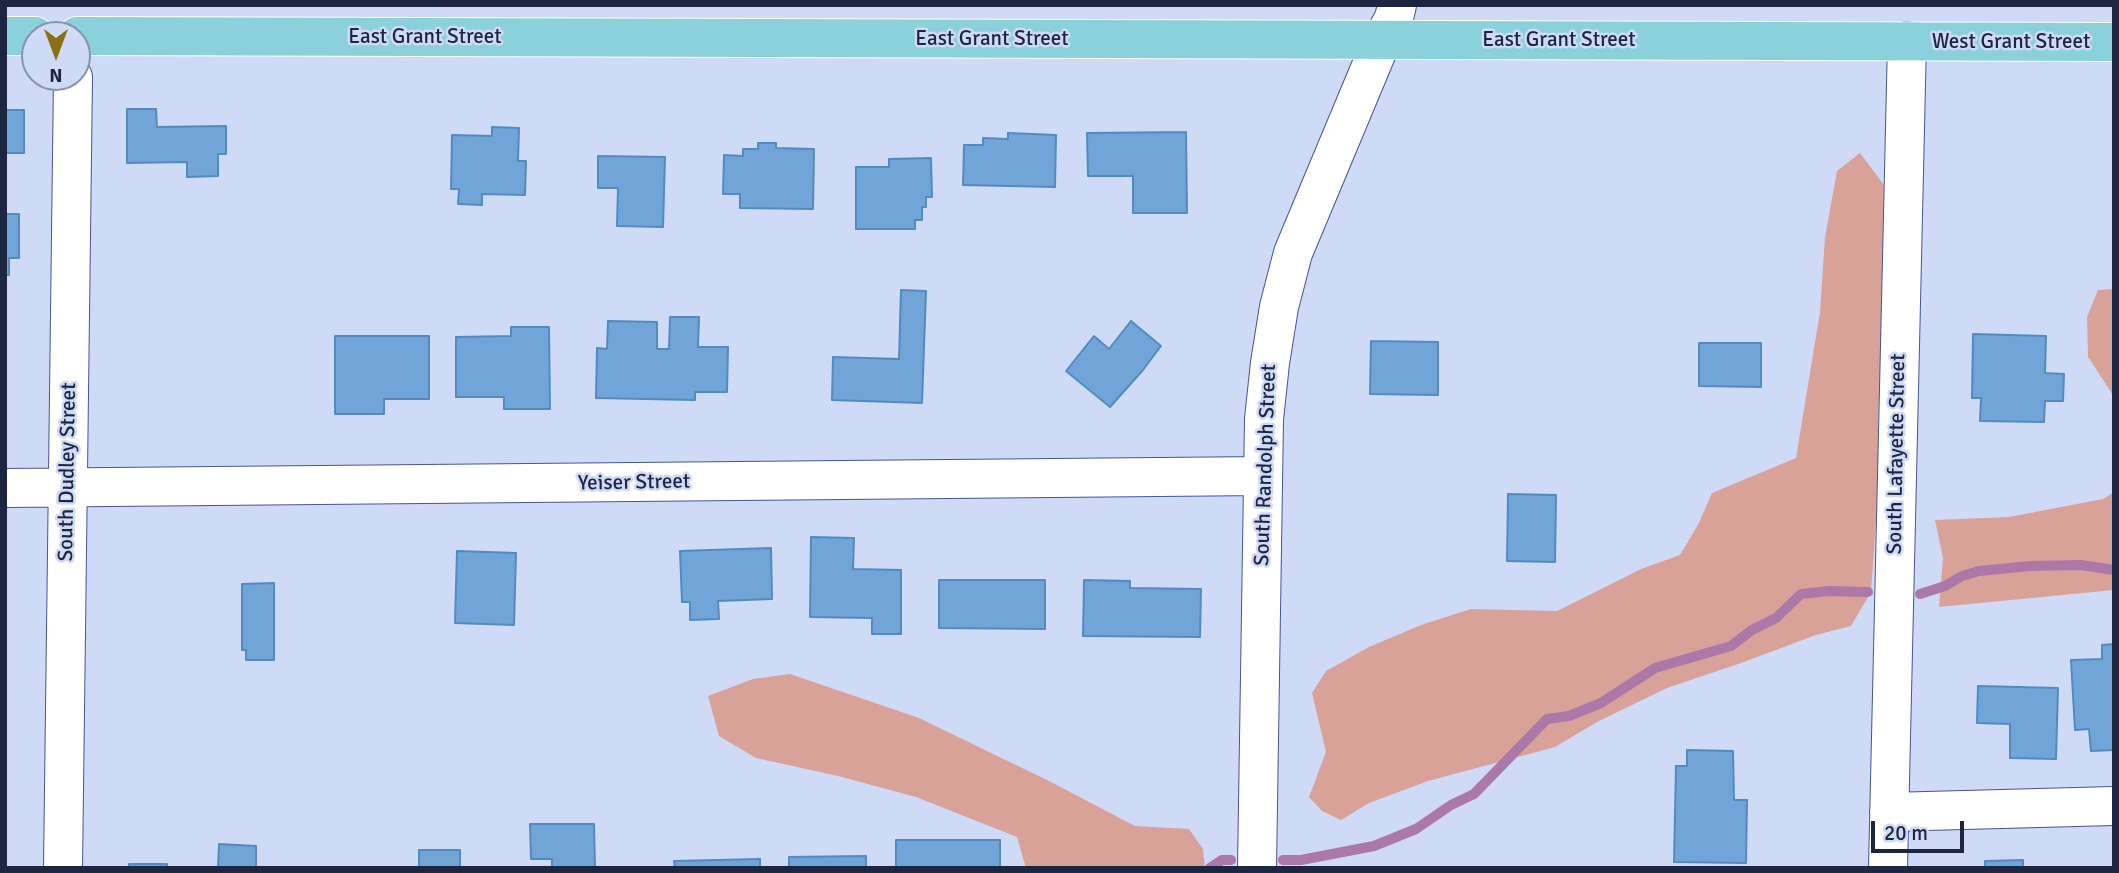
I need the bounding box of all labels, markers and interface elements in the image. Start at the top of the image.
north arrow [21,21,91,91]
street label: East Grant Street [348,24,502,50]
street label: East Grant Street [915,26,1069,52]
street label: East Grant Street [1482,27,1636,53]
street label: West Grant Street [1932,29,2090,55]
text: N [49,63,63,87]
street label: South Lafayette Street [1883,353,1911,555]
street label: South Randolph Street [1250,364,1282,566]
street label: South Dudley Street [54,382,82,562]
street label: Yeiser Street [578,469,690,497]
scale bar [1874,806,1967,850]
text: 20 m [1884,820,1928,846]

